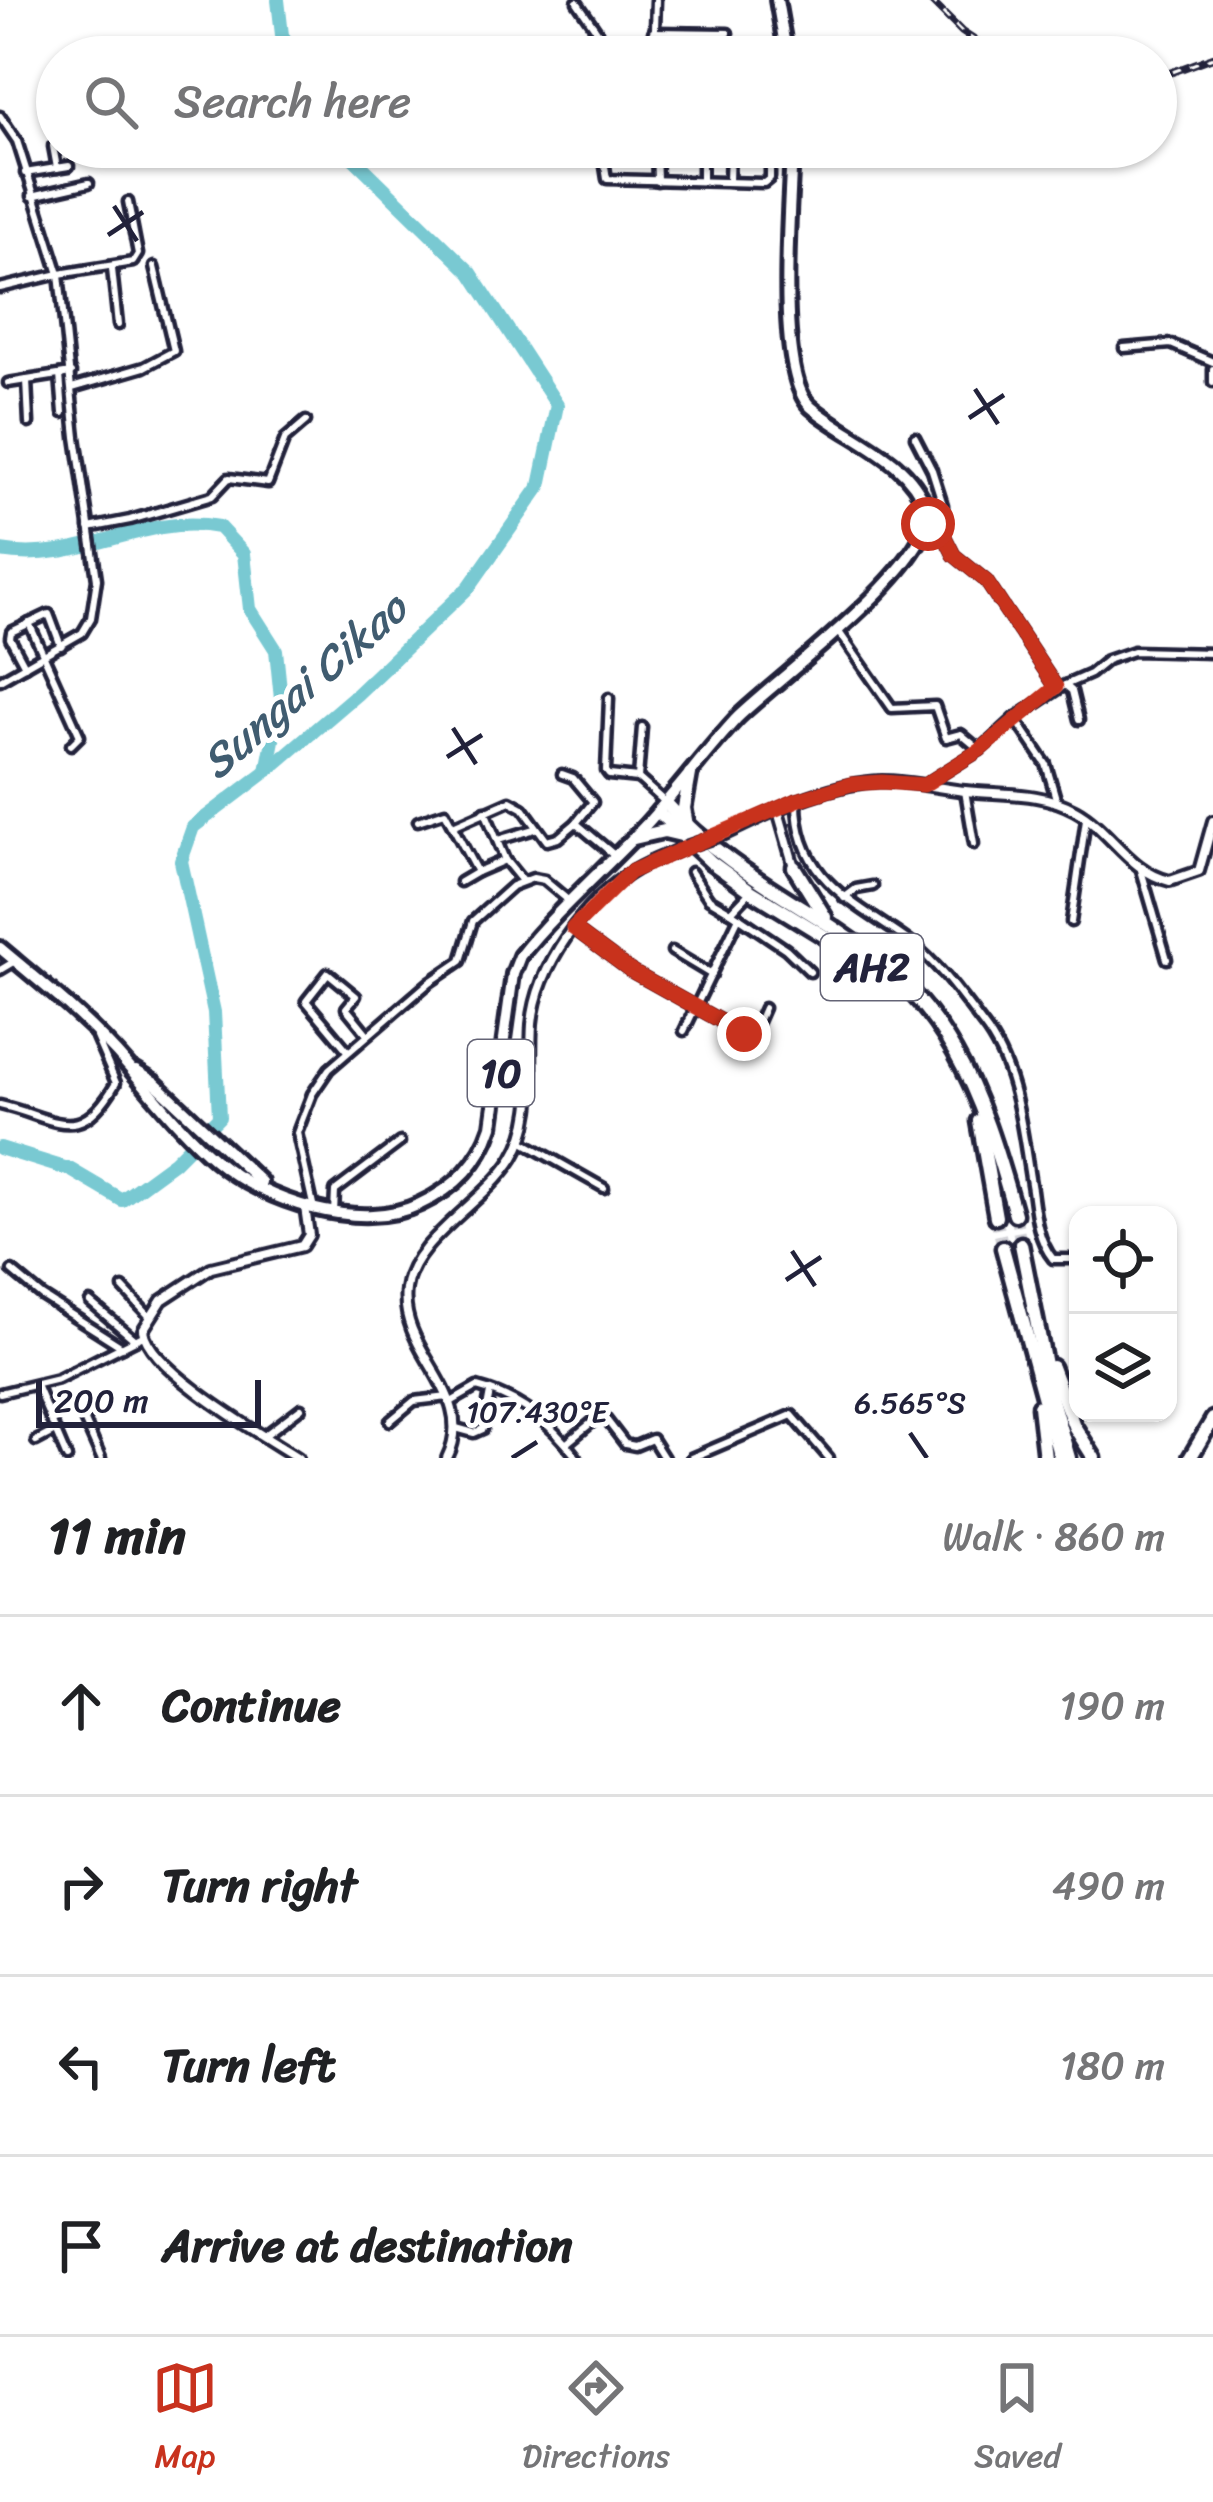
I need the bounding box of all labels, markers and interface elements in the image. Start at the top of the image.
search box [36,36,1177,168]
text: Search here [174,62,411,142]
icon: search [78,69,144,135]
route start [901,497,955,551]
water label: Sungai Cikao [181,570,428,800]
road number: AH2 [821,934,923,1000]
route end [717,1007,771,1061]
road number: 10 [468,1040,534,1106]
map controls [1069,1206,1177,1422]
button: locate [1069,1206,1177,1314]
button: layers [1069,1314,1177,1422]
text: 200 m [54,1372,149,1430]
scale bar [36,1374,261,1427]
text: 6.565°S [854,1376,966,1430]
text: 107.430°E [466,1385,610,1439]
text: 11 min [48,1491,186,1581]
text: Walk · 860 m [942,1502,1165,1571]
text: Continue [162,1666,341,1746]
text: 190 m [1060,1671,1165,1740]
icon: ahead [48,1673,114,1739]
text: Turn right [162,1846,357,1926]
text: 490 m [1052,1851,1165,1920]
icon: right [48,1853,114,1919]
text: Turn left [162,2026,335,2106]
text: 180 m [1060,2031,1165,2100]
icon: left [48,2033,114,2099]
text: Arrive at destination [162,2206,572,2286]
icon: arrive [48,2213,114,2279]
tab: Map [152,2355,218,2485]
tab: Directions [522,2355,670,2485]
tab: Saved [974,2355,1061,2485]

